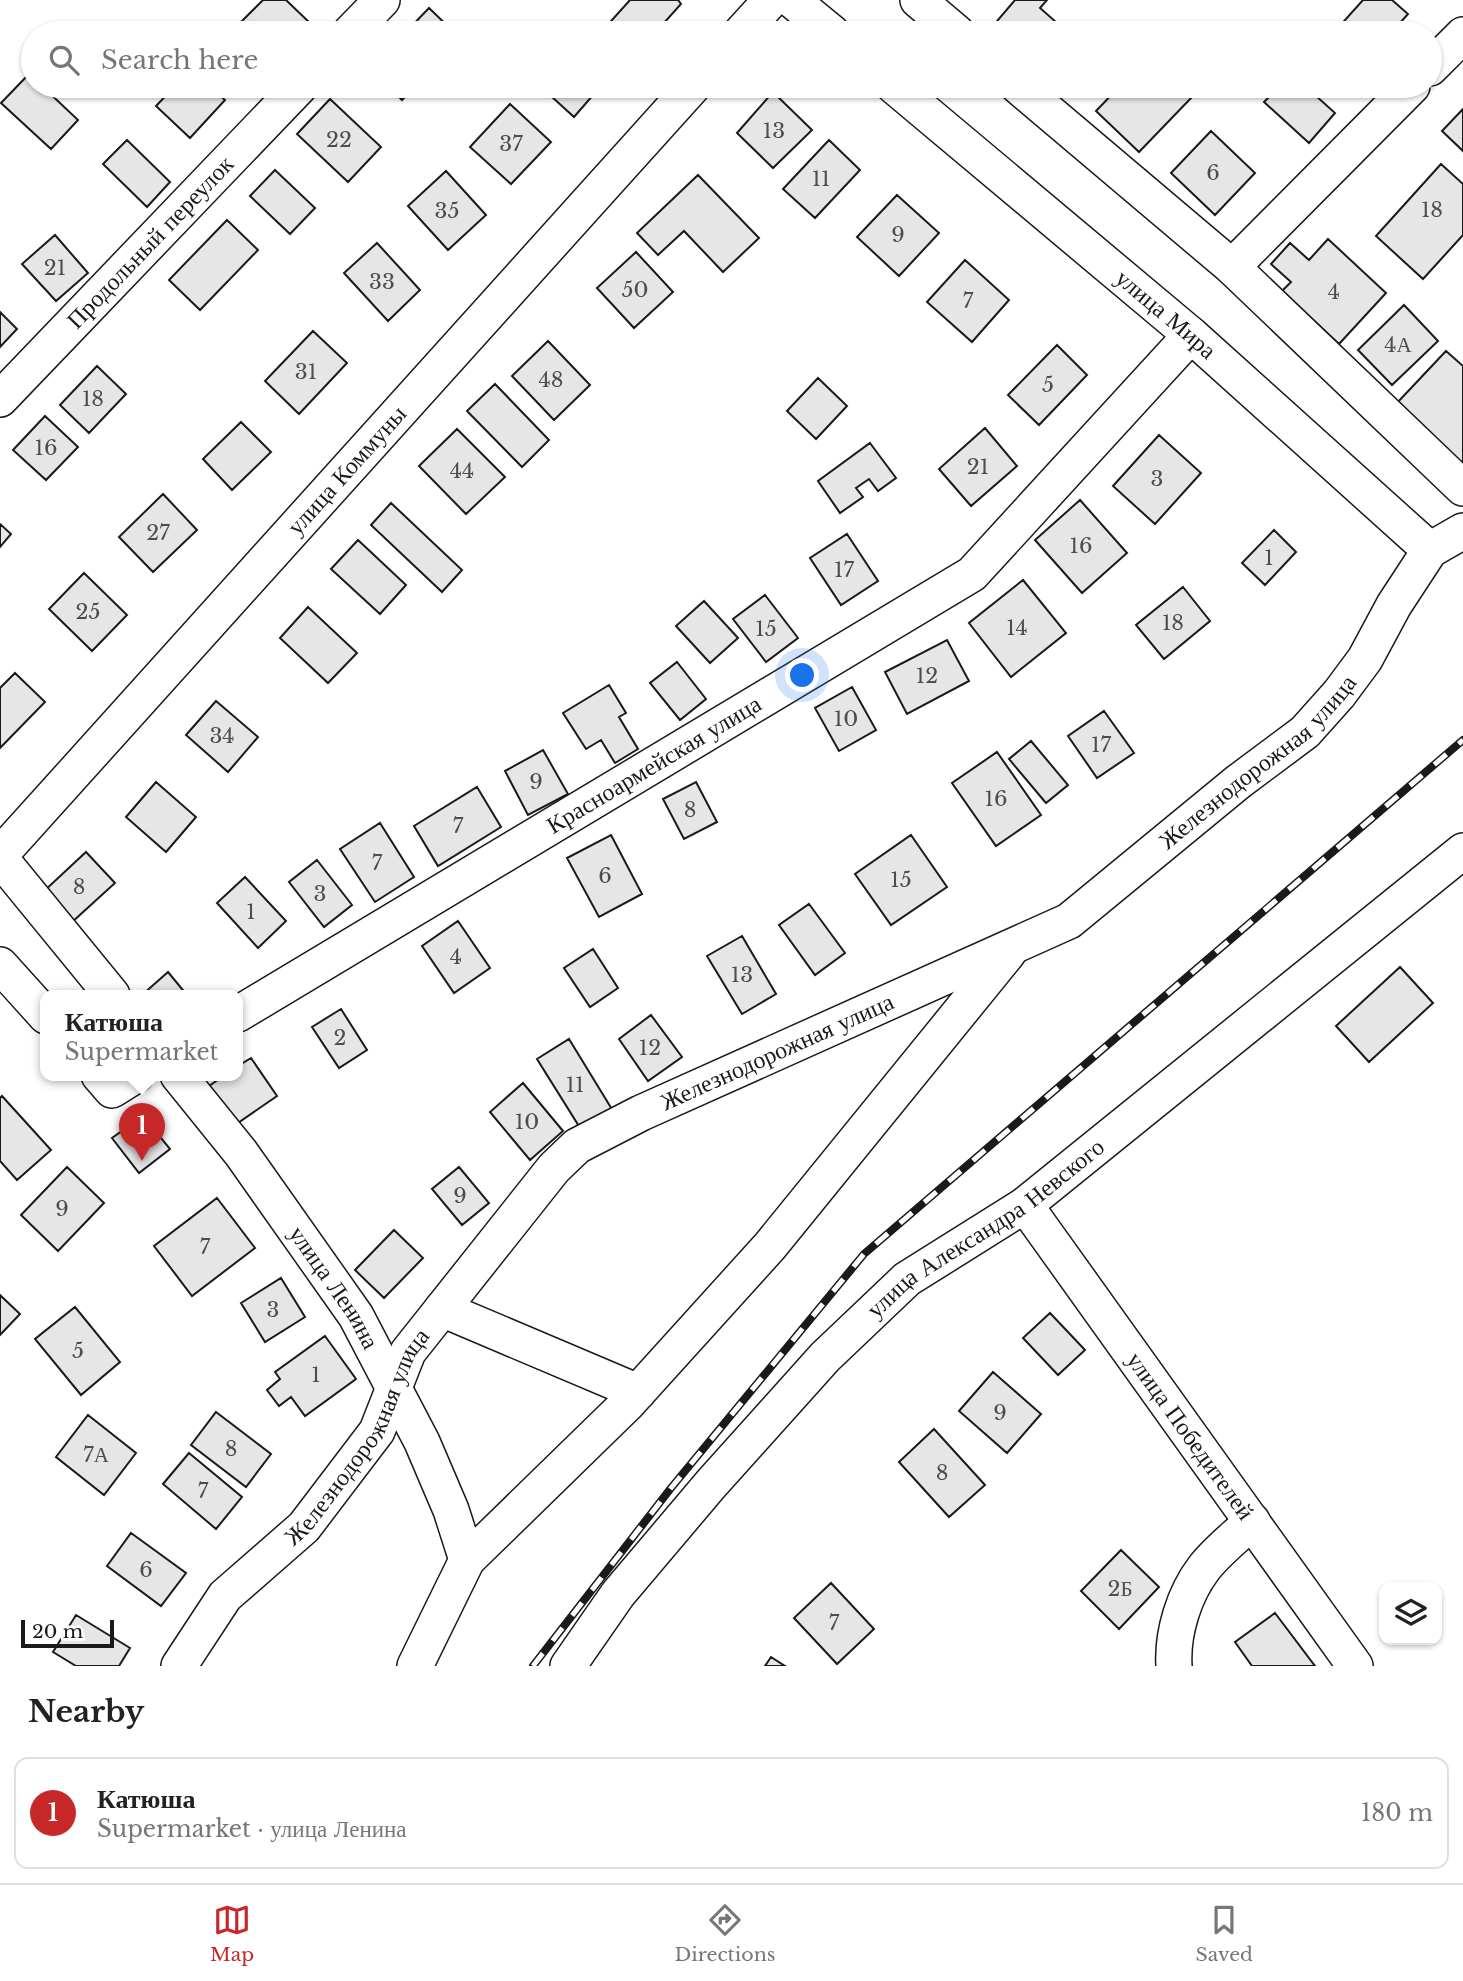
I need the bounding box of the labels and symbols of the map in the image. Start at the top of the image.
house number: 13 [763,118,785,144]
house number: 22 [326,127,352,153]
house number: 37 [499,131,523,157]
street label: Продольный переулок [60,149,240,334]
house number: 6 [1206,160,1220,186]
house number: 11 [812,166,830,192]
house number: 18 [1421,197,1443,223]
house number: 35 [435,198,459,224]
house number: 9 [891,222,905,248]
house number: 21 [44,255,66,281]
street label: улица Мира [1110,263,1223,365]
house number: 33 [369,269,395,295]
house number: 50 [622,277,648,303]
house number: 4 [1328,279,1340,305]
house number: 7 [963,288,974,314]
house number: 4А [1384,332,1413,358]
house number: 31 [295,359,317,385]
house number: 48 [538,367,564,393]
house number: 5 [1042,372,1054,398]
house number: 18 [82,386,104,412]
street label: улица Коммуны [281,399,412,540]
house number: 16 [35,435,57,461]
house number: 21 [967,454,989,480]
house number: 44 [450,458,474,484]
house number: 3 [1151,466,1163,492]
house number: 27 [146,520,170,546]
house number: 16 [1070,533,1092,559]
house number: 1 [1264,545,1274,571]
house number: 17 [834,557,854,583]
house number: 25 [76,599,100,625]
house number: 18 [1162,610,1184,636]
house number: 14 [1006,615,1028,641]
house number: 15 [755,616,777,642]
your location [785,658,819,692]
house number: 12 [916,663,938,689]
street label: Железнодорожная улица [1153,669,1362,855]
street label: Красноармейская улица [541,689,767,840]
house number: 10 [834,706,858,732]
house number: 34 [209,723,235,749]
house number: 17 [1091,732,1111,758]
house number: 9 [529,769,543,795]
house number: 16 [985,786,1007,812]
house number: 8 [684,797,696,823]
house number: 7 [453,813,464,839]
house number: 7 [372,850,383,876]
house number: 6 [598,863,612,889]
house number: 15 [890,867,912,893]
house number: 8 [73,874,85,900]
house number: 3 [314,881,326,907]
house number: 1 [246,899,256,925]
house number: 4 [450,944,462,970]
house number: 13 [731,962,753,988]
street label: Железнодорожная улица [656,986,898,1116]
house number: 2 [334,1025,346,1051]
house number: 12 [639,1035,661,1061]
house number: 11 [566,1072,584,1098]
pin: 1 [119,1103,165,1161]
house number: 10 [515,1109,539,1135]
street label: улица Александра Невского [860,1132,1110,1324]
house number: 9 [453,1183,467,1209]
house number: 9 [55,1196,69,1222]
street label: улица Ленина [283,1220,386,1354]
house number: 7 [200,1234,211,1260]
house number: 3 [267,1297,279,1323]
street label: Железнодорожная улица [278,1322,435,1551]
house number: 5 [72,1338,84,1364]
street label: улица Победителей [1121,1346,1261,1525]
house number: 1 [311,1362,321,1388]
house number: 9 [993,1400,1007,1426]
house number: 8 [225,1436,237,1462]
house number: 7А [83,1442,110,1468]
house number: 8 [936,1460,948,1486]
house number: 7 [198,1478,209,1504]
house number: 6 [139,1557,153,1583]
house number: 2Б [1108,1576,1133,1602]
house number: 7 [829,1610,840,1636]
scale bar [21,1617,114,1649]

